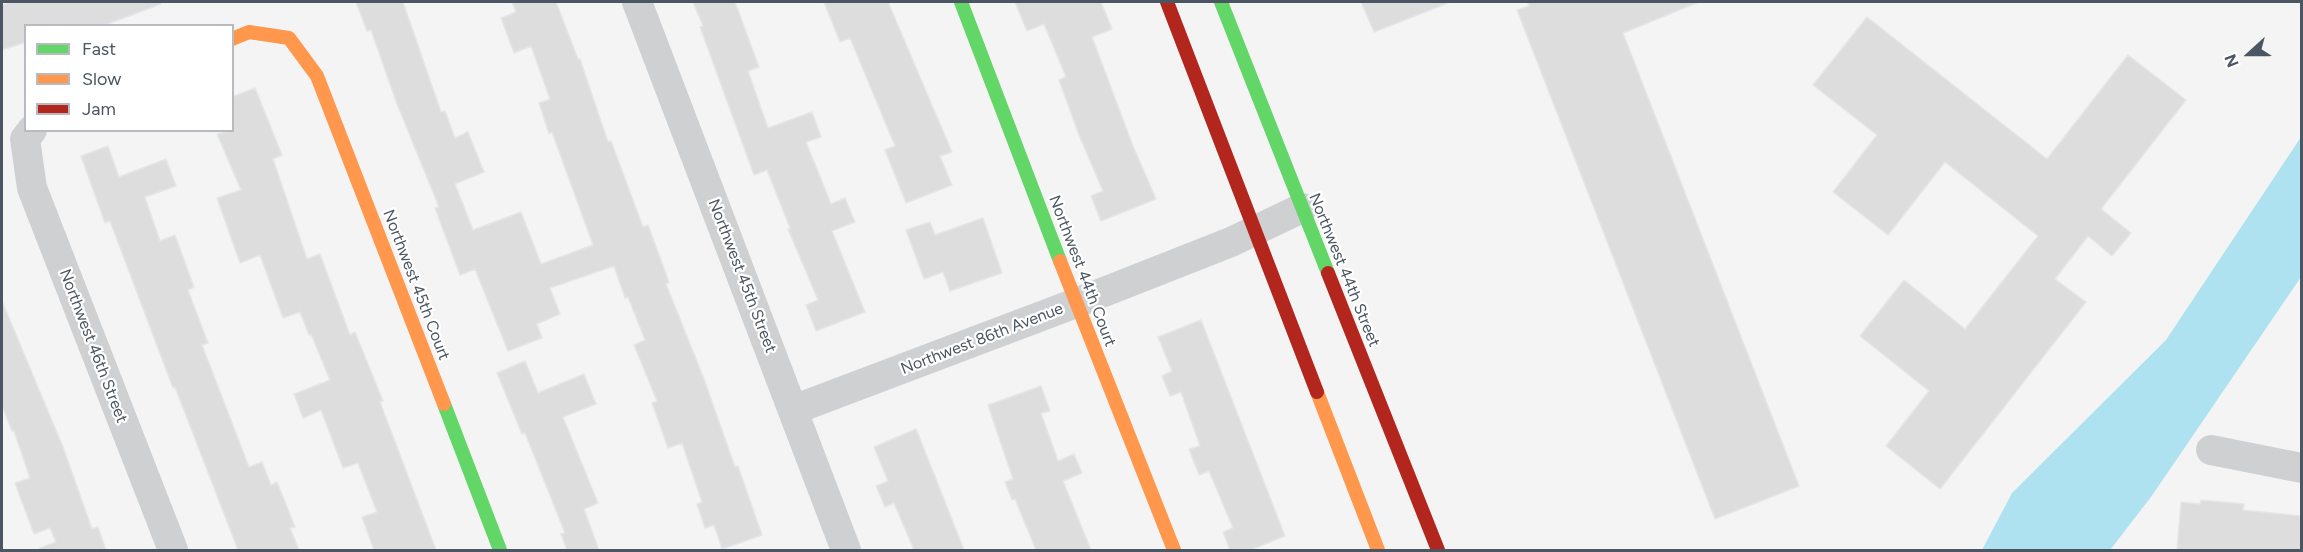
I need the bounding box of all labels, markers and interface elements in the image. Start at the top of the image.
legend [24,24,234,132]
north arrow [2219,24,2279,84]
text: Fast [82,38,116,60]
text: N [2221,51,2243,70]
text: Slow [82,68,121,90]
text: Jam [82,98,116,120]
street label: Northwest 44th Street [1304,190,1384,350]
street label: Northwest 44th Court [1044,193,1120,349]
street label: Northwest 45th Street [704,196,780,356]
street label: Northwest 45th Court [378,207,454,363]
street label: Northwest 46th Street [55,266,131,426]
street label: Northwest 86th Avenue [898,299,1066,379]

